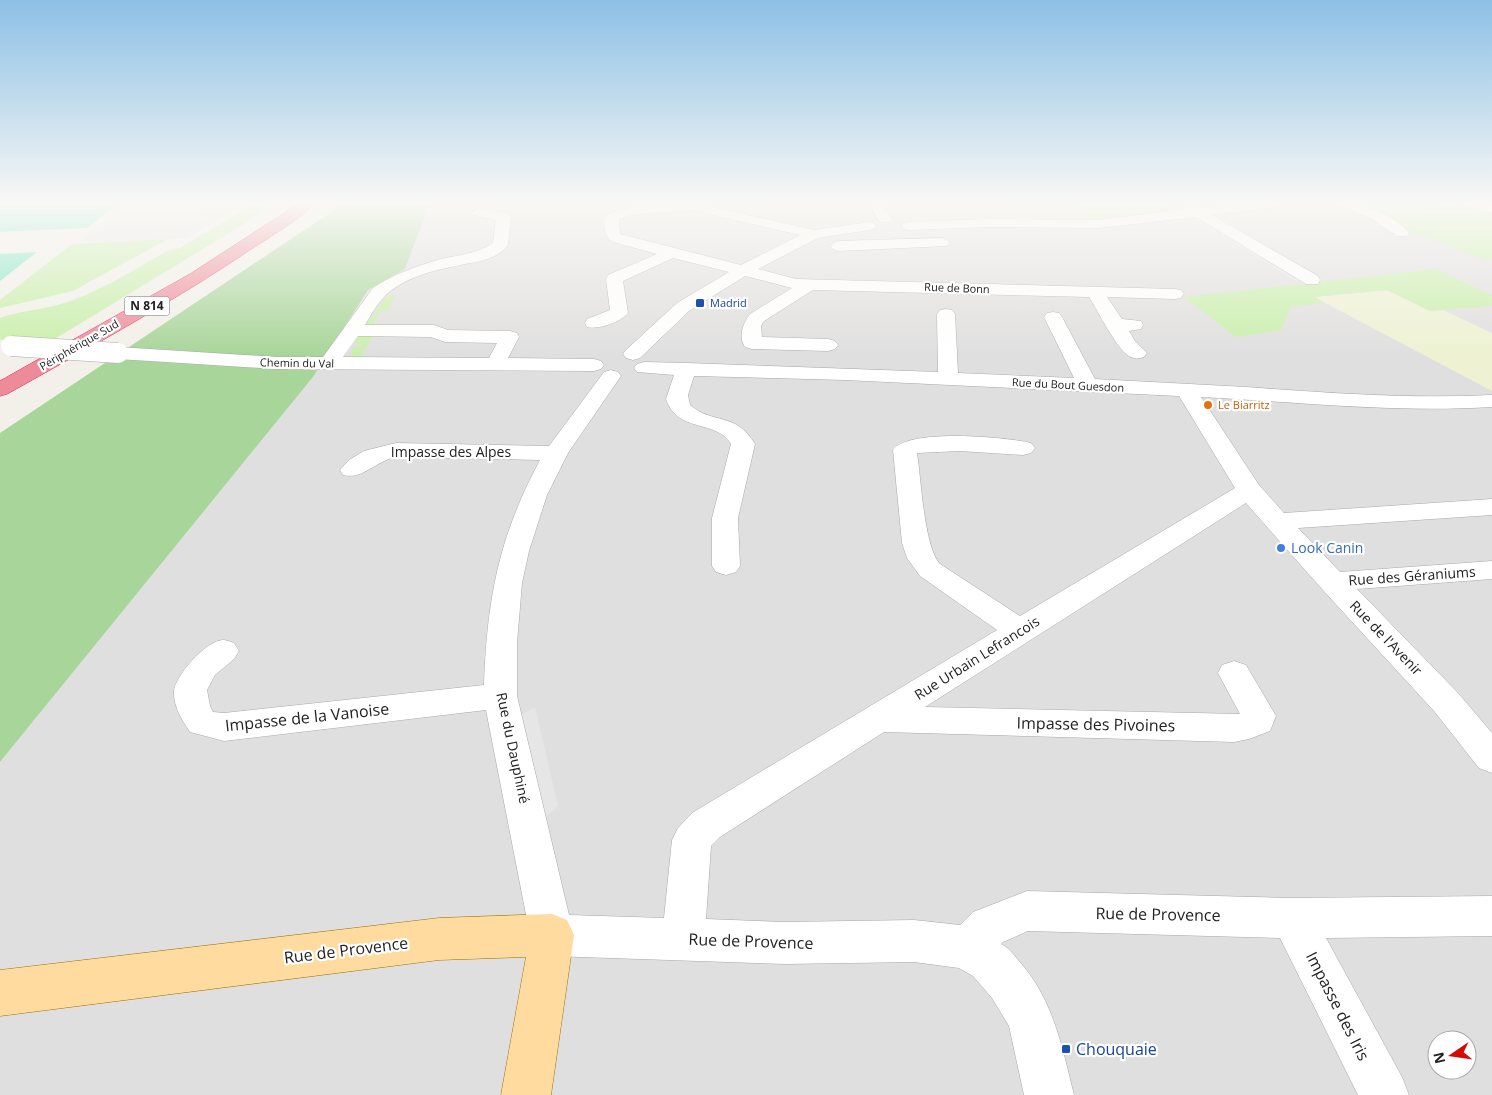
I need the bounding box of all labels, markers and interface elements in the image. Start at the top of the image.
street label: Rue de Bonn [924,279,990,296]
place label: Madrid [710,295,747,310]
road number: N 814 [124,296,170,316]
marker: Madrid [694,297,706,309]
street label: Périphérique Sud [36,316,121,373]
street label: Chemin du Val [260,354,334,371]
street label: Rue du Bout Guesdon [1012,374,1125,395]
place label: Le Biarritz [1218,397,1270,412]
marker: Le Biarritz [1202,399,1214,411]
street label: Impasse des Alpes [391,442,511,461]
place label: Look Canin [1291,538,1363,557]
marker: Look Canin [1275,542,1287,554]
street label: Rue des Géraniums [1348,562,1476,589]
street label: Rue de l'Avenir [1346,596,1427,679]
street label: Rue Urbain Lefrancois [911,611,1043,704]
street label: Rue du Dauphiné [492,691,535,805]
street label: Impasse de la Vanoise [224,697,390,737]
street label: Impasse des Pivoines [1016,712,1176,736]
street label: Rue de Provence [1095,902,1221,926]
street label: Rue de Provence [688,928,814,954]
street label: Rue de Provence [283,931,409,969]
street label: Impasse des Iris [1301,948,1375,1064]
north arrow [1427,1030,1477,1080]
place label: Chouquaie [1076,1038,1157,1060]
marker: Chouquaie [1060,1043,1072,1055]
text: N [1428,1050,1449,1066]

